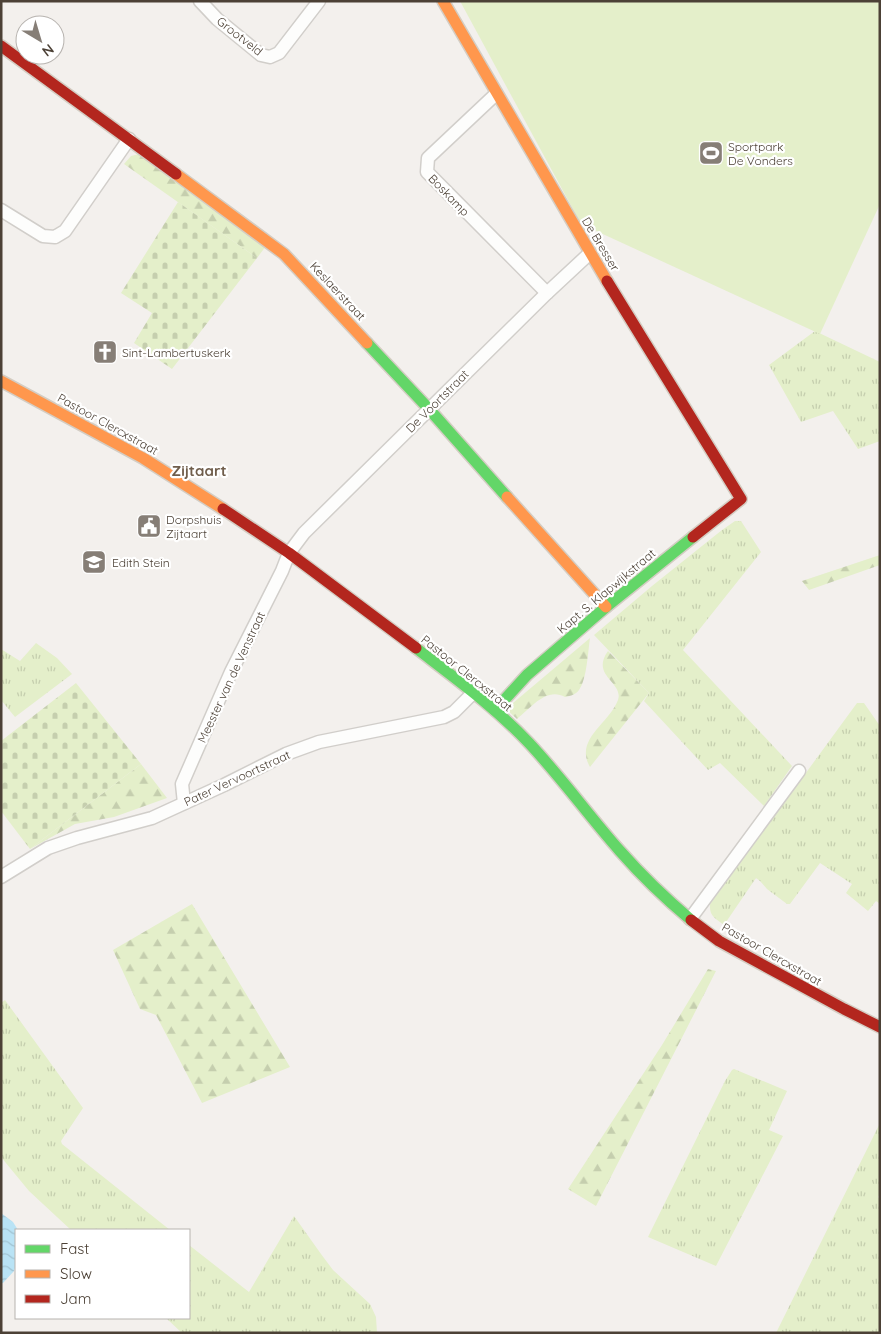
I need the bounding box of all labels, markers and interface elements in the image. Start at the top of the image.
street label: Grootveld [214,13,266,59]
north arrow [15,15,65,65]
text: N [38,40,58,61]
place label: Sportpark De Vonders [728,139,793,168]
sports icon: Sportpark De Vonders [698,140,724,166]
street label: Boskamp [425,171,473,219]
street label: De Bresser [579,214,623,274]
street label: Keslaerstraat [307,259,369,323]
church icon: Sint-Lambertuskerk [92,339,118,365]
place label: Sint-Lambertuskerk [122,345,231,360]
street label: De Voortstraat [402,366,472,436]
street label: Pastoor Clercxstraat [55,390,161,458]
district label: Zijtaart [171,461,227,480]
place label: Dorpshuis Zijtaart [166,512,222,541]
public building icon: Dorpshuis Zijtaart [136,513,162,539]
street label: Kapt. S. Klapwijkstraat [554,545,658,637]
school or university icon: Edith Stein [81,549,107,575]
place label: Edith Stein [112,555,170,570]
street label: Meester van de Venstraat [194,609,268,745]
street label: Pastoor Clercxstraat [418,632,516,714]
street label: Pater Vervoortstraat [182,747,292,809]
street label: Pastoor Clercxstraat [719,919,825,989]
legend [15,1229,190,1319]
text: Fast [60,1239,89,1258]
text: Slow [60,1264,92,1283]
text: Jam [60,1289,91,1308]

